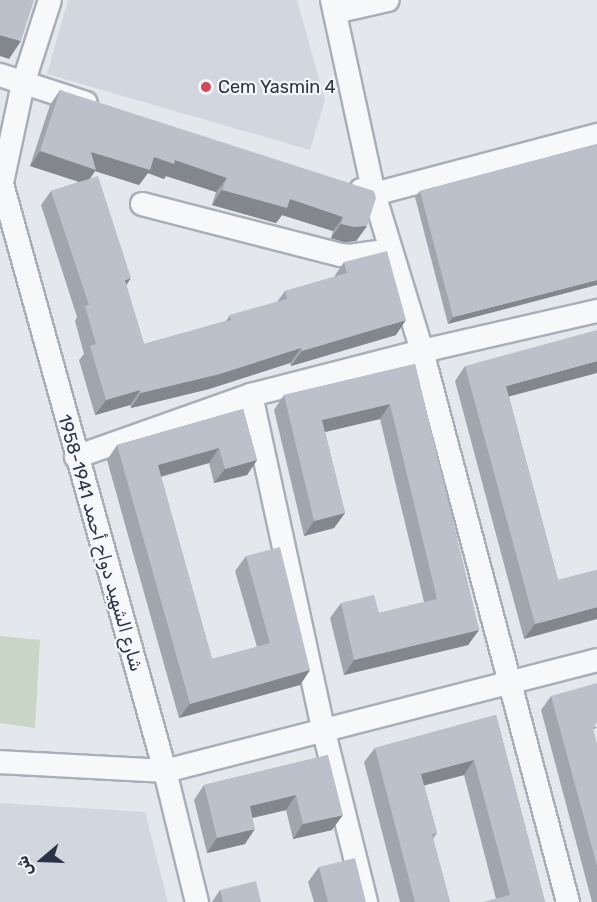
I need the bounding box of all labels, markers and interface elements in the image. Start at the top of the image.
place label: Cem Yasmin 4 [218,76,336,98]
marker: Cem Yasmin 4 [199,80,213,94]
street label: شارع الشهيد دواح أحمد 1941-1958 [53,412,147,674]
north arrow [12,830,72,890]
text: ش [12,853,37,879]

